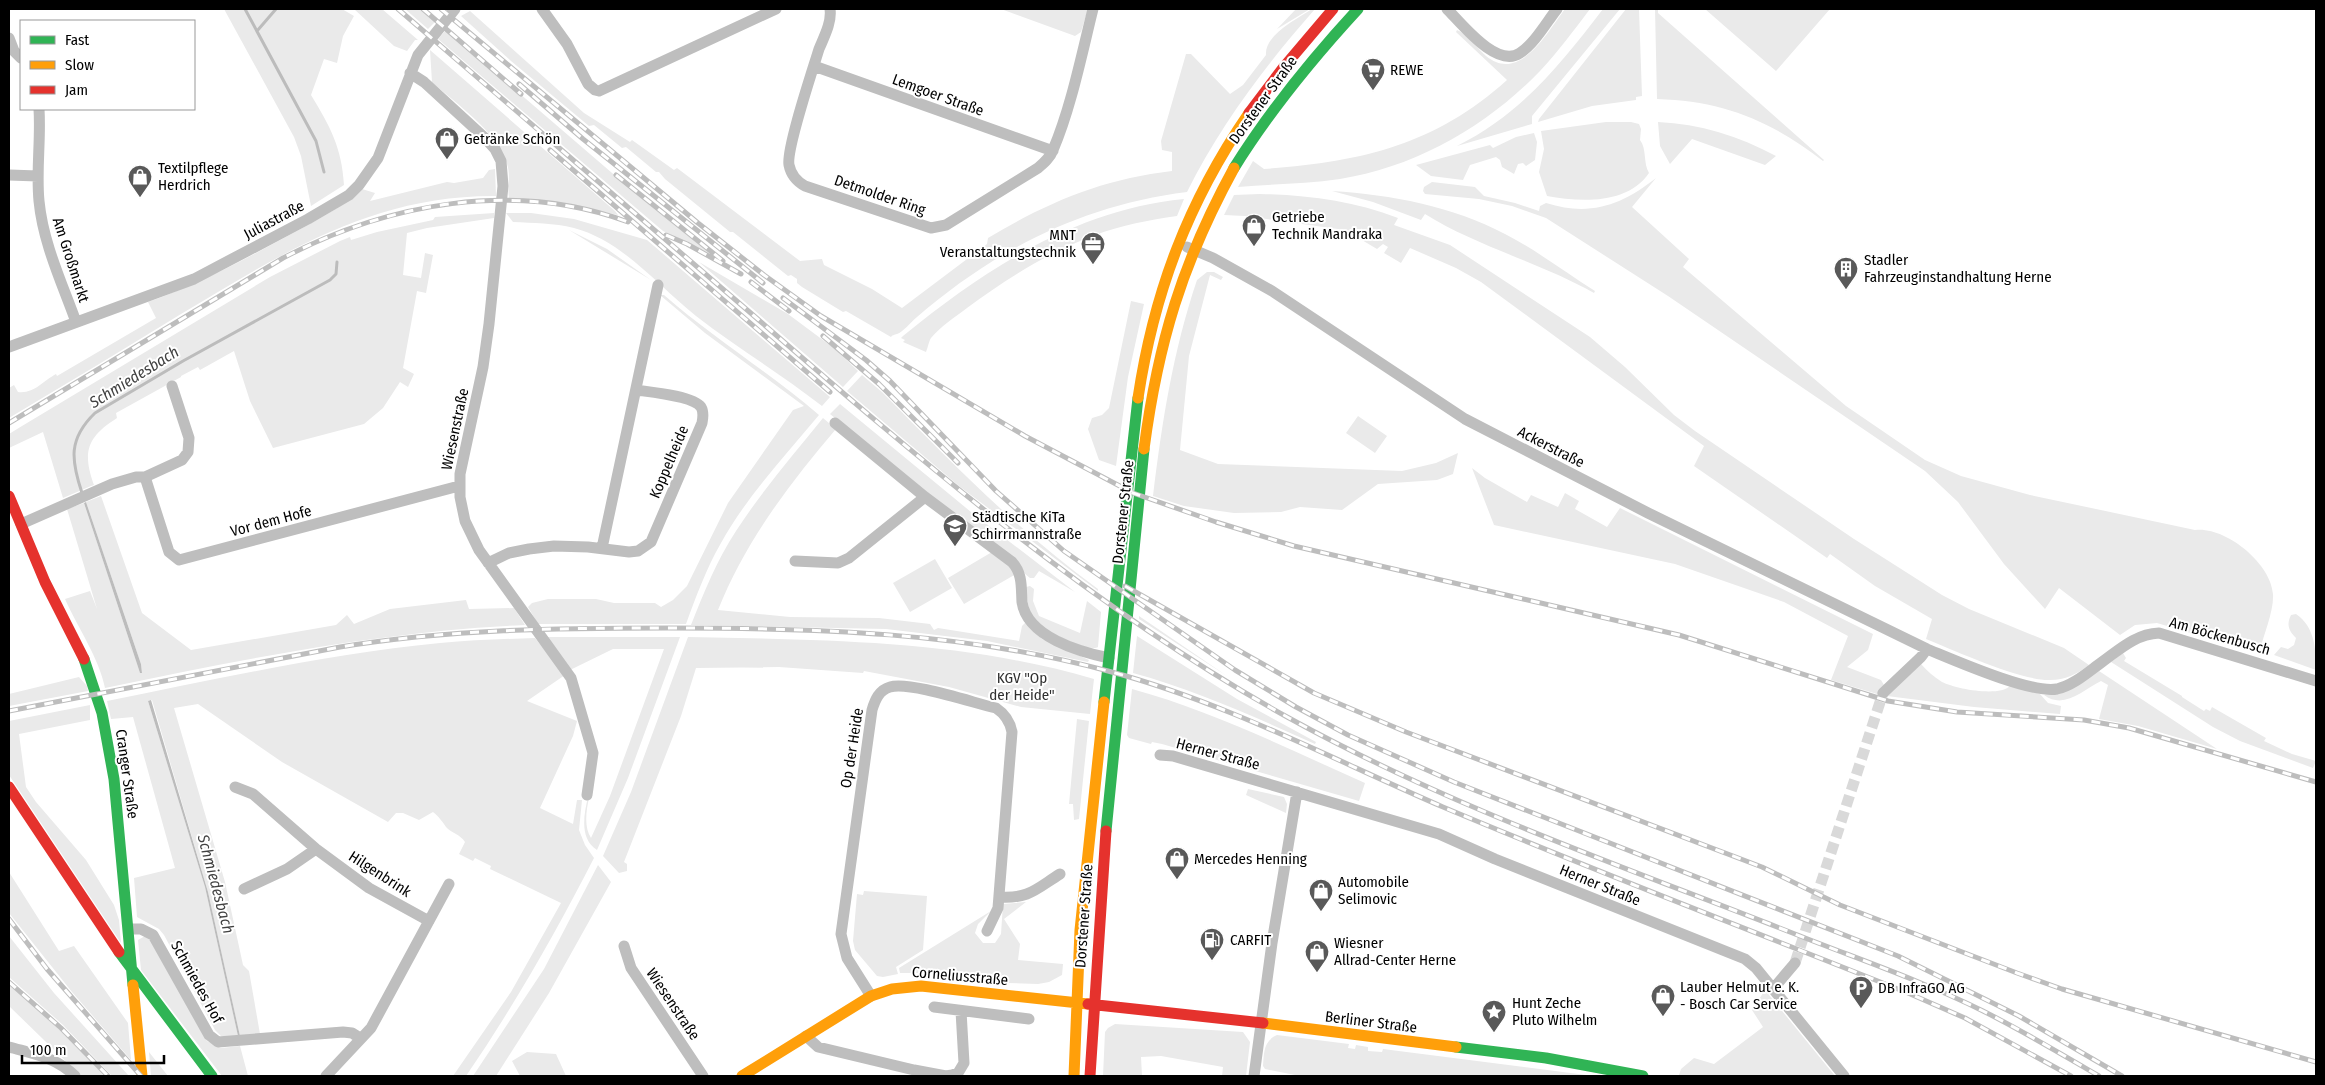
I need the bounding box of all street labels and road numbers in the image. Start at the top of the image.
street label: Dorstener Straße [1225,53,1301,147]
street label: Lemgoer Straße [890,70,986,120]
street label: Detmolder Ring [832,171,928,219]
street label: Juliastraße [241,197,307,243]
street label: Am Großmarkt [49,215,93,305]
street label: Wiesenstraße [438,387,472,471]
street label: Koppelheide [646,423,692,501]
street label: Ackerstraße [1515,423,1587,471]
street label: Dorstener Straße [1109,459,1137,565]
street label: Vor dem Hofe [228,502,314,540]
street label: Am Böckenbusch [2167,613,2273,659]
street label: Op der Heide [837,707,867,789]
street label: Cranger Straße [112,728,142,820]
street label: Herner Straße [1174,734,1262,774]
street label: Hilgenbrink [345,847,415,901]
street label: Herner Straße [1557,861,1643,909]
street label: Dorstener Straße [1071,863,1097,969]
street label: Schmiedes Hof [167,938,228,1028]
street label: Corneliusstraße [911,963,1009,989]
street label: Wiesenstraße [642,965,704,1043]
street label: Berliner Straße [1324,1007,1418,1037]

